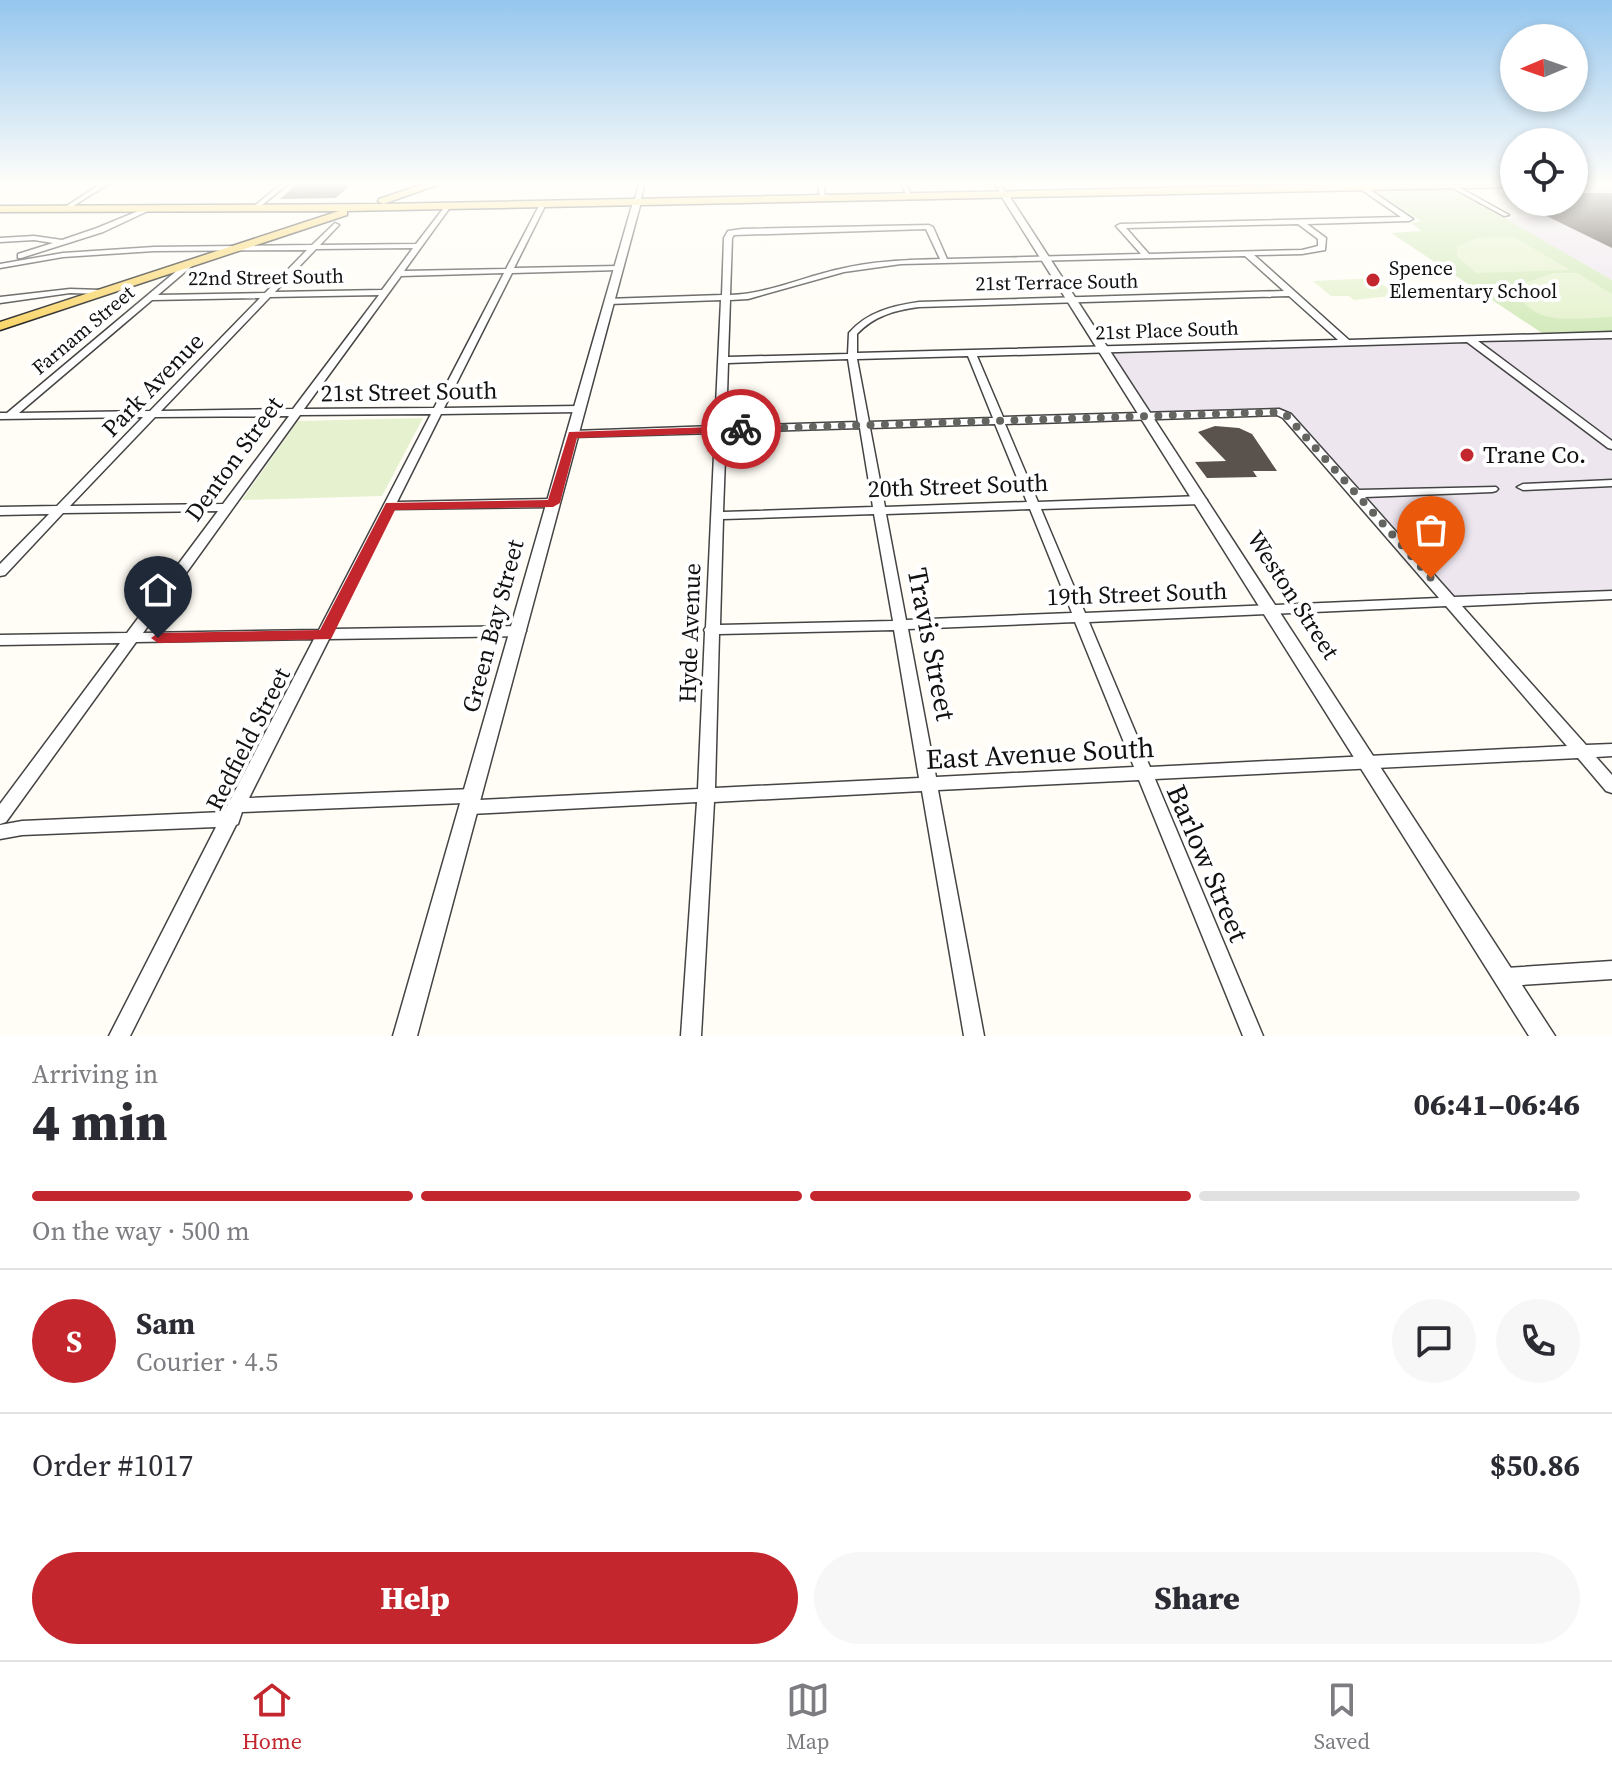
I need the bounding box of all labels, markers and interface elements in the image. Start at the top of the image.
north arrow [1500,24,1588,112]
map controls [1500,24,1588,216]
button: locate [1500,128,1588,216]
place label: Spence Elementary School [1389,254,1557,305]
street label: 22nd Street South [188,262,344,292]
street label: 21st Terrace South [975,267,1139,297]
marker: Spence Elementary School [1364,271,1382,289]
street label: Farnam Street [26,279,141,381]
street label: 21st Place South [1095,314,1239,346]
street label: Park Avenue [94,325,211,444]
street label: 21st Street South [320,373,498,410]
street label: Denton Street [177,389,290,528]
courier [701,389,781,469]
icon: bike [719,407,763,451]
place label: Trane Co. [1483,438,1586,471]
marker: Trane Co. [1458,446,1476,464]
street label: 20th Street South [867,466,1049,505]
pin [1397,496,1465,578]
icon: bag [1409,508,1453,552]
street label: Weston Street [1239,524,1347,666]
street label: Green Bay Street [454,535,532,716]
pin [124,556,192,638]
street label: Hyde Avenue [671,562,708,704]
street label: Travis Street [899,564,966,725]
icon: home [136,568,180,612]
street label: 19th Street South [1046,574,1228,613]
street label: Redfield Street [197,662,298,816]
street label: East Avenue South [925,728,1155,778]
street label: Barlow Street [1158,779,1259,948]
text: Arriving in [32,1056,158,1092]
text: 06:41–06:46 [1413,1084,1580,1125]
text: 4 min [32,1086,168,1157]
text: On the way · 500 m [32,1213,250,1249]
button: chat [1392,1299,1476,1383]
button: phone [1496,1299,1580,1383]
text: Sam [136,1303,195,1344]
text: S [66,1321,82,1362]
text: Courier · 4.5 [136,1344,278,1380]
text: Order #1017 [32,1445,193,1486]
text: $50.86 [1490,1445,1580,1486]
button: Help [32,1552,798,1644]
button: Share [814,1552,1580,1644]
tab: Home [242,1678,302,1756]
tab: Map [786,1678,830,1756]
tab: Saved [1314,1678,1370,1756]

